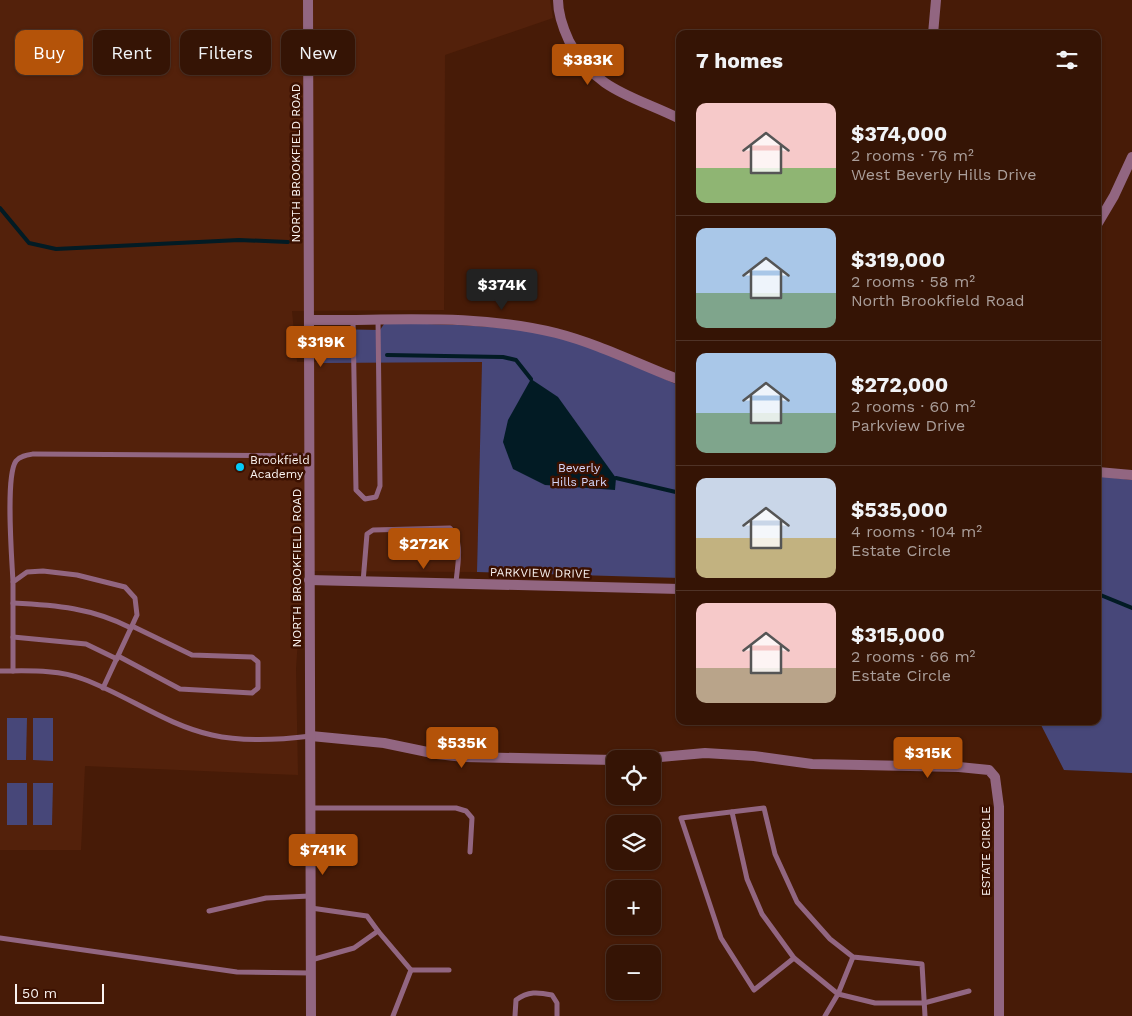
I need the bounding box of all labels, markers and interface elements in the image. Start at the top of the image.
chip: Buy [15,30,83,75]
chip: Rent [93,30,170,75]
chip: Filters [180,30,271,75]
chip: New [281,30,355,75]
pin: $383K [553,44,623,86]
icon: filters [1053,46,1081,74]
text: 7 homes [696,48,783,73]
text: $383K [563,50,613,69]
street label: NORTH BROOKFIELD ROAD [289,84,303,242]
text: $374,000 [851,121,947,146]
icon: home [736,123,796,183]
text: 2 rooms · 76 m² [851,146,974,165]
text: West Beverly Hills Drive [851,165,1036,184]
text: $319,000 [851,247,945,272]
icon: home [736,248,796,308]
pin: $374K [467,268,537,311]
text: 2 rooms · 58 m² [851,272,975,291]
text: $374K [477,275,527,294]
text: North Brookfield Road [851,291,1025,310]
pin: $319K [286,326,356,368]
text: $319K [297,332,345,351]
text: $272,000 [851,372,948,397]
icon: home [736,373,796,433]
text: 2 rooms · 60 m² [851,397,976,416]
text: Parkview Drive [851,416,965,435]
place label: Brookfield Academy [250,453,310,481]
marker: Brookfield Academy [234,461,246,473]
park label: Beverly Hills Park [551,461,607,489]
street label: NORTH BROOKFIELD ROAD [290,489,304,647]
text: $535,000 [851,497,948,522]
icon: home [736,498,796,558]
text: 4 rooms · 104 m² [851,522,982,541]
pin: $272K [389,528,459,570]
text: $272K [399,534,449,553]
text: Estate Circle [851,541,951,560]
street label: PARKVIEW DRIVE [490,565,591,581]
text: $315,000 [851,622,945,647]
icon: home [736,623,796,683]
text: 2 rooms · 66 m² [851,647,975,666]
text: Estate Circle [851,666,951,685]
pin: $535K [427,726,497,769]
text: $535K [437,733,487,752]
pin: $315K [893,736,963,779]
text: $315K [904,743,952,762]
map controls [606,750,661,1000]
button: locate [606,750,661,805]
street label: ESTATE CIRCLE [979,806,993,896]
button: layers [606,815,661,870]
pin: $741K [288,834,358,876]
text: $741K [300,840,346,859]
button: + [606,880,661,935]
button: − [606,945,661,1000]
scale bar [15,981,104,1004]
text: 50 m [22,985,57,1001]

